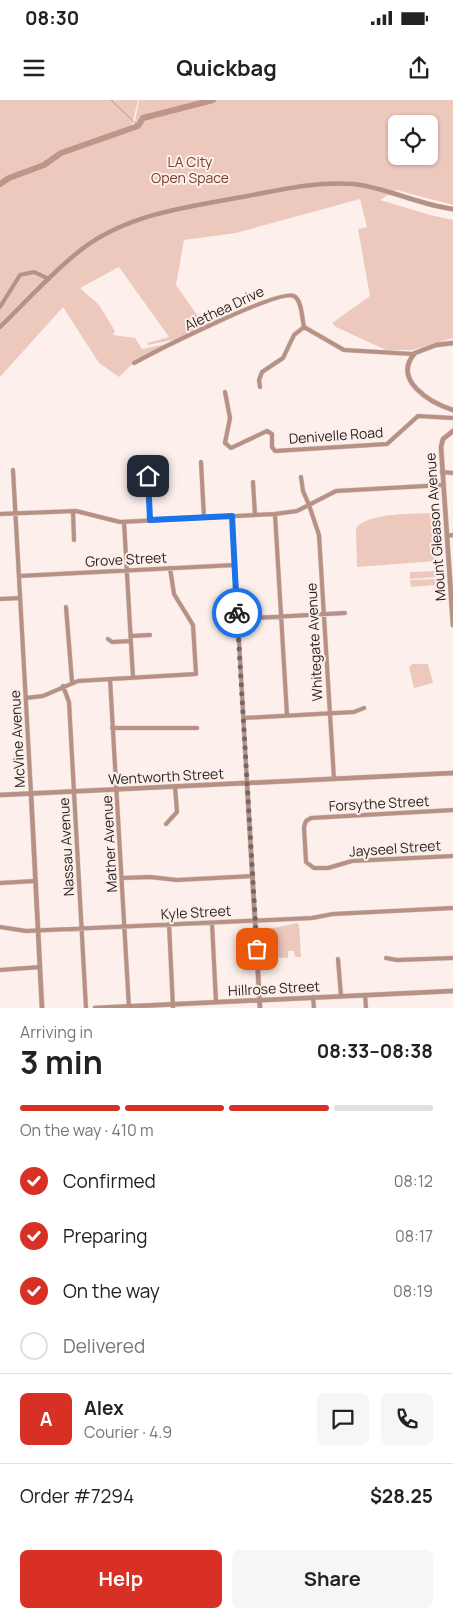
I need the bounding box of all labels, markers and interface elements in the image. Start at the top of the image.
text: 08:30 [25,5,79,31]
text: Quickbag [176,53,277,83]
icon: menu [20,54,48,82]
icon: share [405,54,433,82]
map controls [388,115,438,165]
button: locate [388,115,438,165]
park label: LA City Open Space [151,152,229,187]
street label: Alethea Drive [181,281,267,335]
street label: Denivelle Road [288,422,384,448]
street label: Mount Gleason Avenue [420,452,450,602]
pin [127,455,169,497]
icon: home [134,462,162,490]
street label: Grove Street [85,547,168,571]
street label: Whitegate Avenue [301,582,327,702]
courier [212,588,262,638]
icon: bike [223,599,251,627]
street label: McVine Avenue [5,690,29,788]
street label: Wentworth Street [108,763,225,789]
street label: Forsythe Street [328,791,430,815]
street label: Mather Avenue [97,795,121,893]
street label: Nassau Avenue [54,797,78,897]
street label: Jayseel Street [348,835,442,861]
street label: Kyle Street [160,901,232,923]
pin [236,928,278,970]
icon: bag [243,935,271,963]
street label: Hillrose Street [228,976,321,1000]
text: Arriving in [20,1021,93,1043]
text: 08:33–08:38 [317,1038,433,1064]
text: 3 min [20,1040,103,1084]
text: On the way · 410 m [20,1119,154,1141]
icon: check [20,1167,48,1195]
text: Confirmed [63,1168,156,1194]
text: 08:12 [394,1170,433,1192]
icon: check [20,1222,48,1250]
text: Preparing [63,1223,148,1249]
text: 08:17 [395,1225,433,1247]
icon: check [20,1277,48,1305]
text: On the way [63,1278,160,1304]
text: 08:19 [393,1280,433,1302]
text: Delivered [63,1333,145,1359]
button: chat [317,1393,369,1445]
button: phone [381,1393,433,1445]
text: Alex [84,1395,124,1421]
text: A [40,1406,52,1432]
text: Courier · 4.9 [84,1421,172,1443]
text: Order #7294 [20,1483,134,1509]
text: $28.25 [370,1483,433,1509]
button: Help [20,1550,222,1608]
button: Share [232,1550,433,1608]

